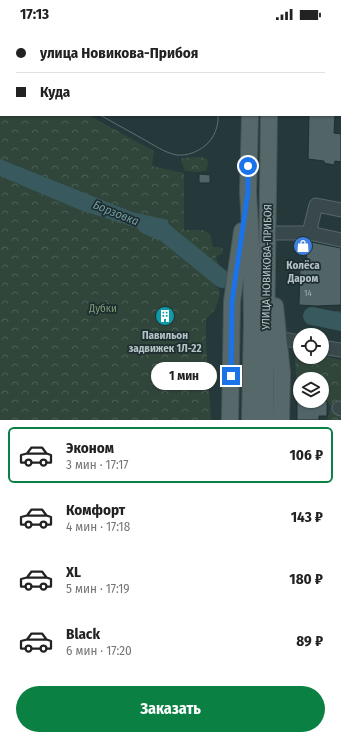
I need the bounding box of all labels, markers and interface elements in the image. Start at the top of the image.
text: 17:13 [20,5,49,23]
text: улица Новикова-Прибоя [40,44,198,62]
text: Куда [40,83,70,101]
route start [239,157,257,175]
water label: Борзовка [91,198,141,228]
street label: УЛИЦА НОВИКОВА-ПРИБОЯ [259,204,275,331]
shop icon: Колёса Даром [292,235,314,257]
place label: Колёса Даром [286,259,320,285]
house number: 14 [304,288,313,298]
park label: Дубки [88,302,117,315]
building icon: Павильон задвижек 1Л-22 [154,305,176,327]
map controls [293,328,329,408]
button: locate [293,328,329,364]
place label: Павильон задвижек 1Л-22 [128,329,202,355]
callout: 1 мин [151,362,217,390]
route end [222,367,240,385]
text: 1 мин [169,368,199,383]
button: layers [293,372,329,408]
icon: car [18,437,54,473]
text: Эконом [66,439,114,457]
text: 106 ₽ [289,446,323,464]
text: 3 мин · 17:17 [66,457,129,472]
icon: car [18,499,54,535]
text: Комфорт [66,501,125,519]
text: 143 ₽ [291,508,323,526]
text: 4 мин · 17:18 [66,519,130,534]
icon: car [18,561,54,597]
text: XL [66,563,81,581]
text: 180 ₽ [289,570,323,588]
text: 5 мин · 17:19 [66,581,130,596]
icon: car [18,623,54,659]
text: Black [66,625,100,643]
text: 89 ₽ [296,632,323,650]
text: 6 мин · 17:20 [66,643,132,658]
button: Заказать [16,686,325,732]

